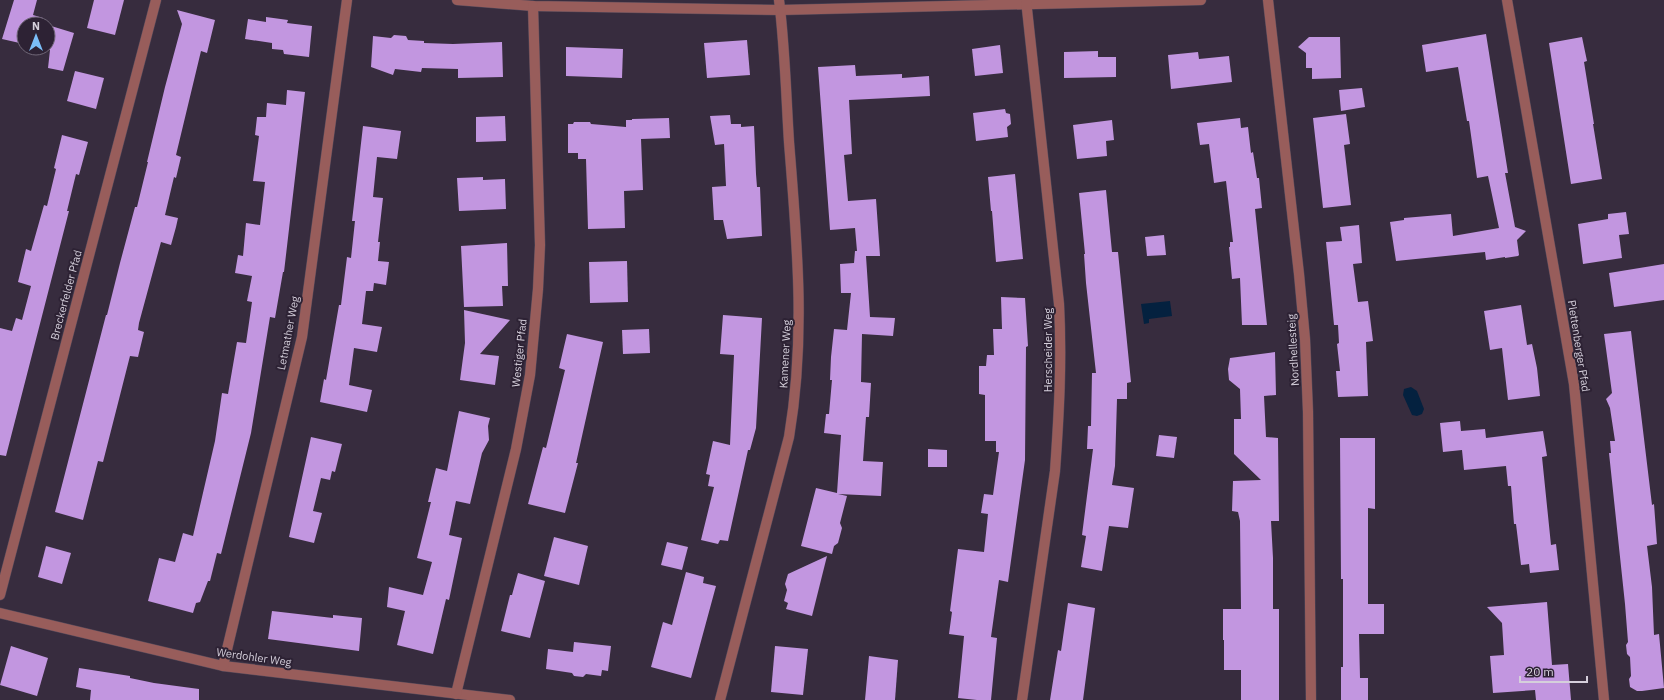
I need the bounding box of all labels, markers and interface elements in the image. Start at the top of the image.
north arrow [16,16,56,56]
text: N [32,19,40,33]
street label: Breckerfelder Pfad [47,248,85,342]
street label: Letmather Weg [274,295,302,371]
street label: Plettenberger Pfad [1565,299,1593,393]
street label: Herscheider Weg [1041,308,1055,392]
street label: Nordhellesteig [1284,313,1302,386]
street label: Westiger Pfad [508,318,530,388]
street label: Kamener Weg [776,319,794,389]
street label: Werdohler Weg [216,645,293,669]
scale bar [1520,658,1587,684]
text: 20 m [1526,664,1554,679]

